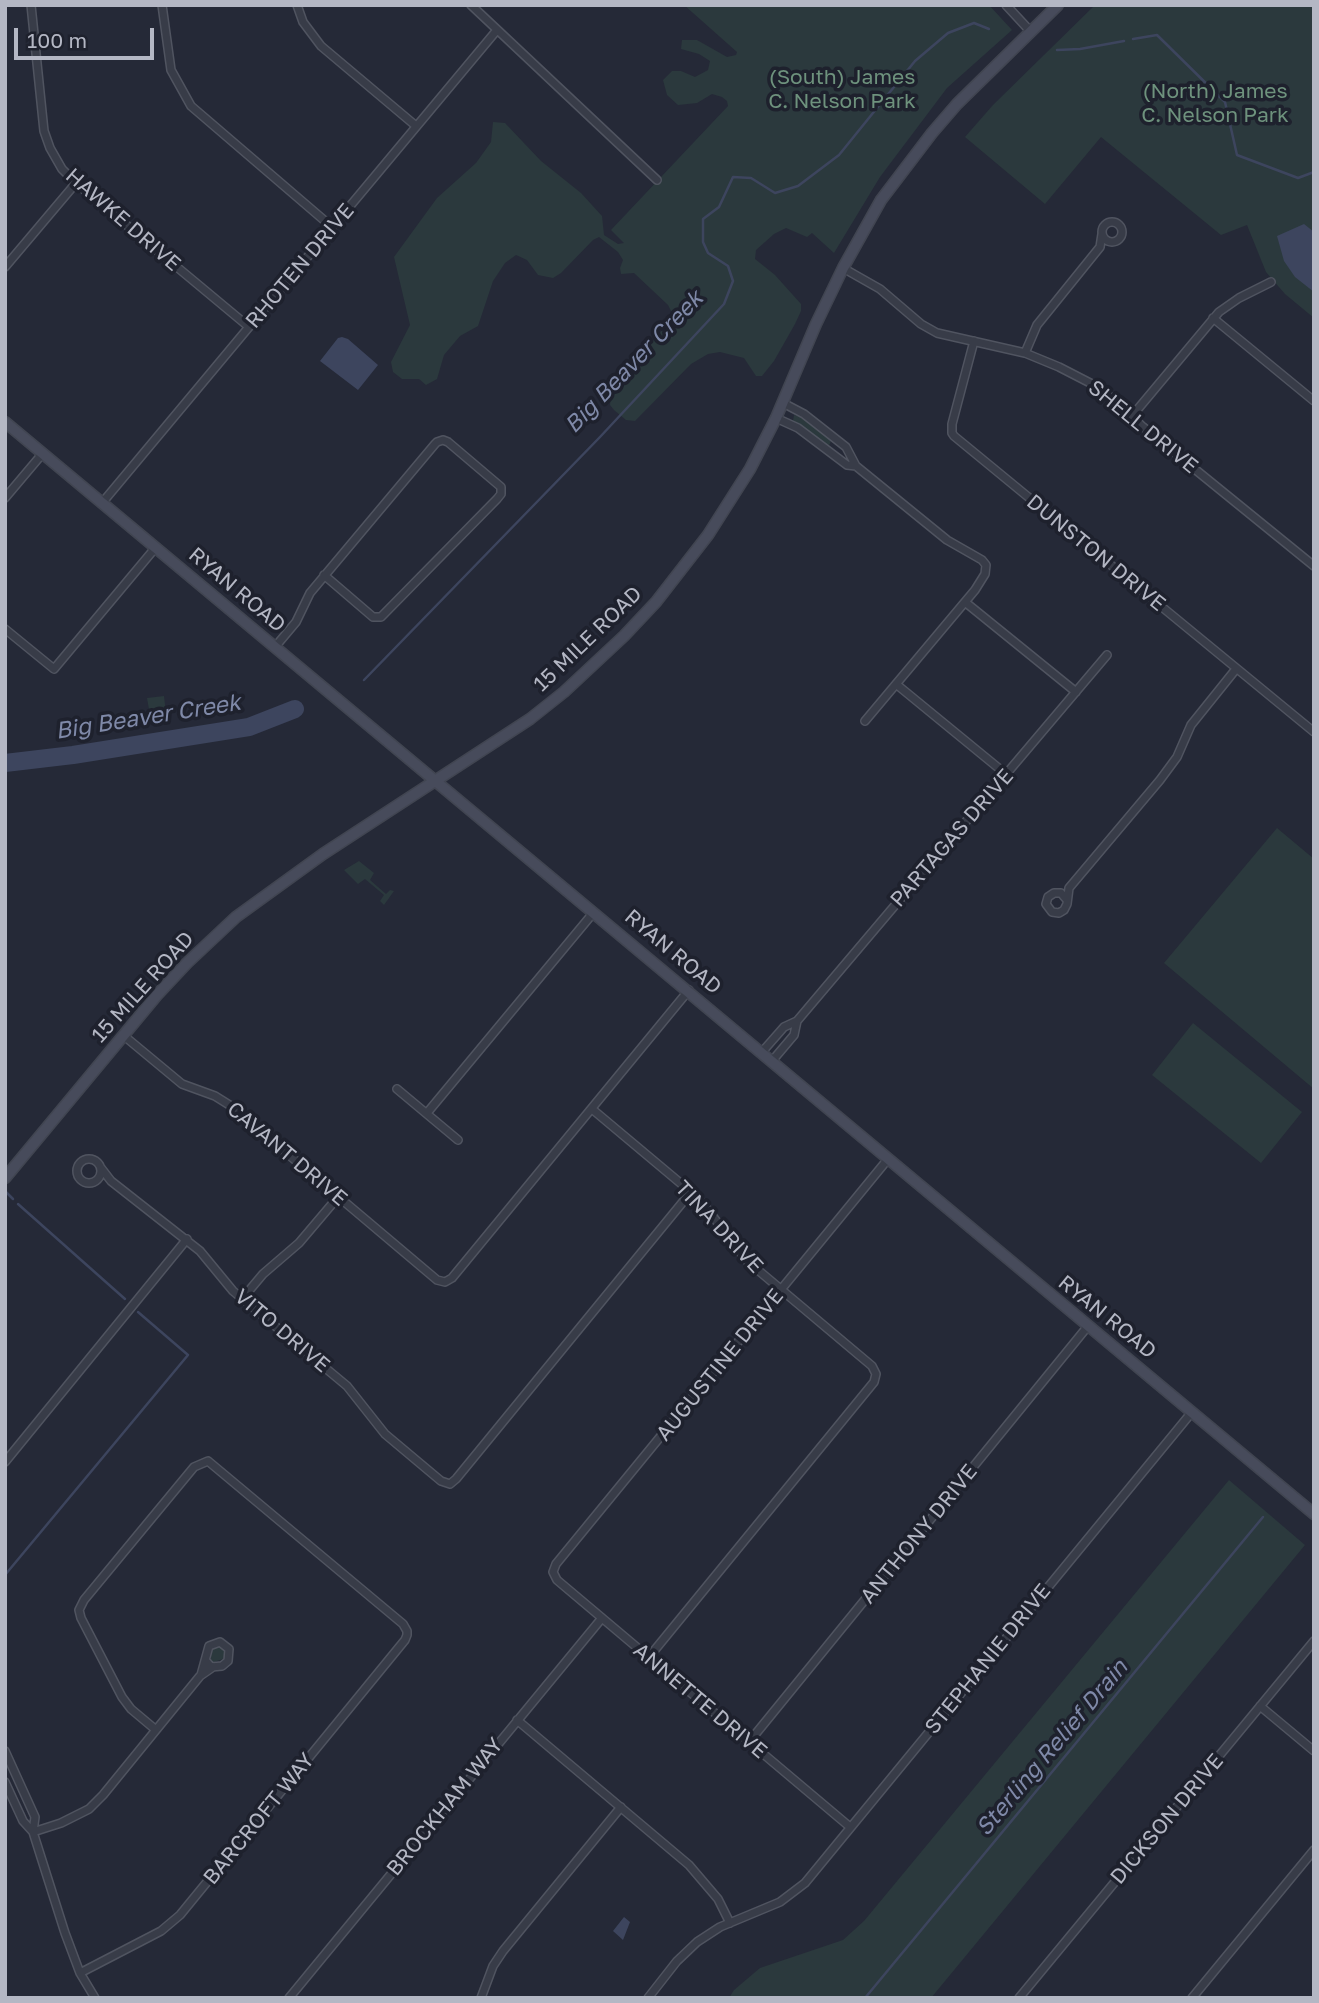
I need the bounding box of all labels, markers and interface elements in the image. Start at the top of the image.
scale bar [18,14,158,58]
text: 100 m [27,27,87,53]
park label: (South) James C. Nelson Park [768,64,916,114]
park label: (North) James C. Nelson Park [1141,78,1289,128]
street label: HAWKE DRIVE [60,163,186,277]
street label: RHOTEN DRIVE [241,199,359,333]
water label: Big Beaver Creek [559,285,709,439]
street label: SHELL DRIVE [1083,375,1203,479]
street label: DUNSTON DRIVE [1022,489,1170,617]
street label: RYAN ROAD [184,542,290,638]
street label: 15 MILE ROAD [529,581,647,697]
water label: Big Beaver Creek [53,689,243,745]
street label: PARTAGAS DRIVE [885,764,1019,912]
street label: RYAN ROAD [620,904,726,1000]
street label: 15 MILE ROAD [87,926,199,1048]
street label: CAVANT DRIVE [222,1096,352,1212]
street label: TINA DRIVE [670,1175,768,1279]
street label: RYAN ROAD [1053,1270,1161,1364]
street label: VITO DRIVE [229,1284,335,1378]
street label: AUGUSTINE DRIVE [651,1284,789,1446]
street label: ANTHONY DRIVE [855,1459,983,1609]
street label: STEPHANIE DRIVE [920,1579,1056,1739]
street label: ANNETTE DRIVE [628,1638,772,1764]
water label: Sterling Relief Drain [970,1654,1134,1842]
street label: BROCKHAM WAY [382,1733,508,1881]
street label: BARCROFT WAY [198,1748,320,1890]
street label: DICKSON DRIVE [1105,1749,1229,1889]

